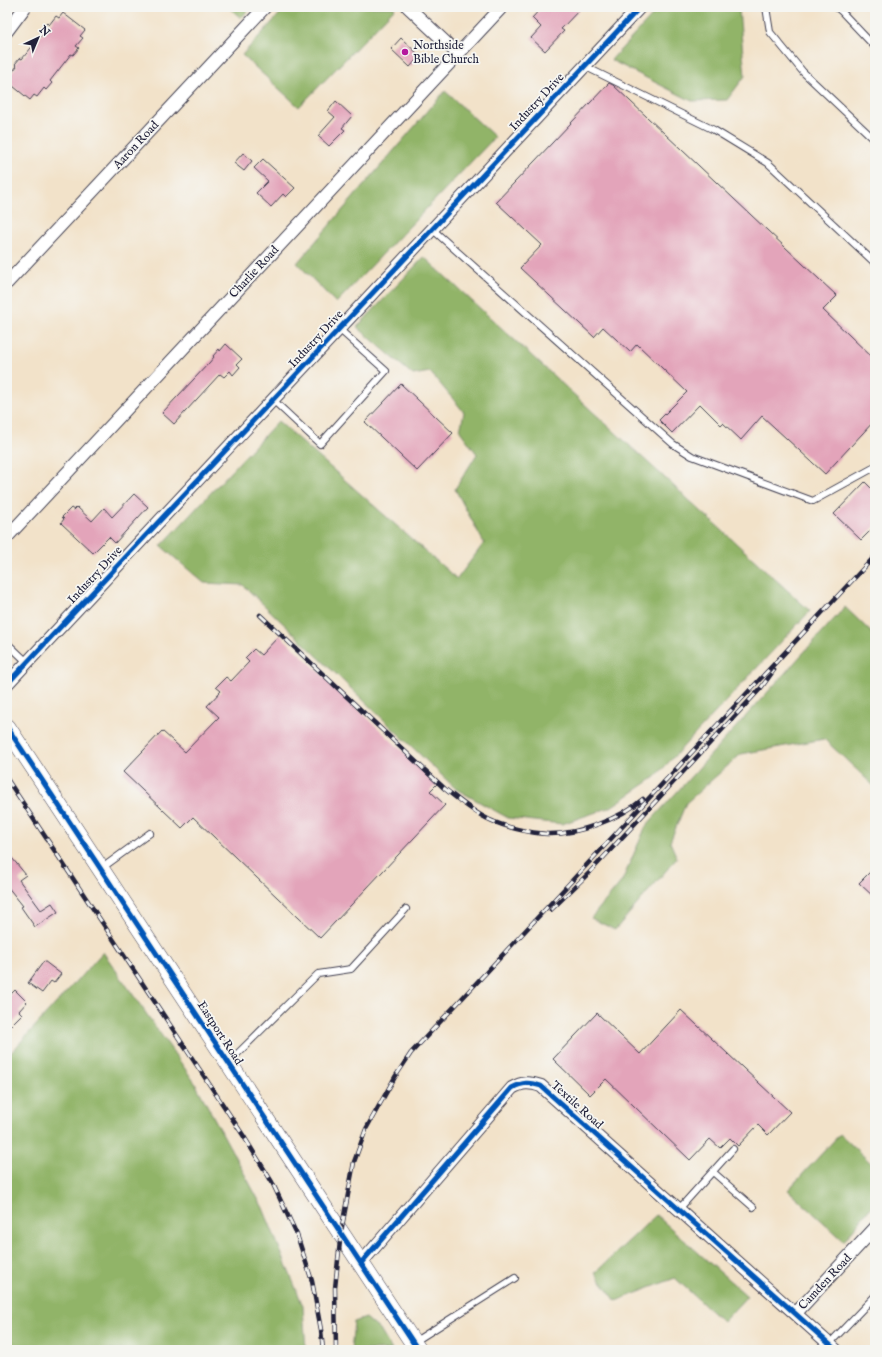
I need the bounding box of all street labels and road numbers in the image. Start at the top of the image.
street label: Industry Drive [506,70,568,134]
street label: Aaron Road [109,117,162,173]
street label: Charlie Road [226,242,282,301]
street label: Industry Drive [285,307,347,371]
street label: Industry Drive [64,543,126,607]
street label: Eastport Road [193,998,247,1069]
street label: Textile Road [548,1078,607,1133]
street label: Camden Road [795,1250,855,1313]

